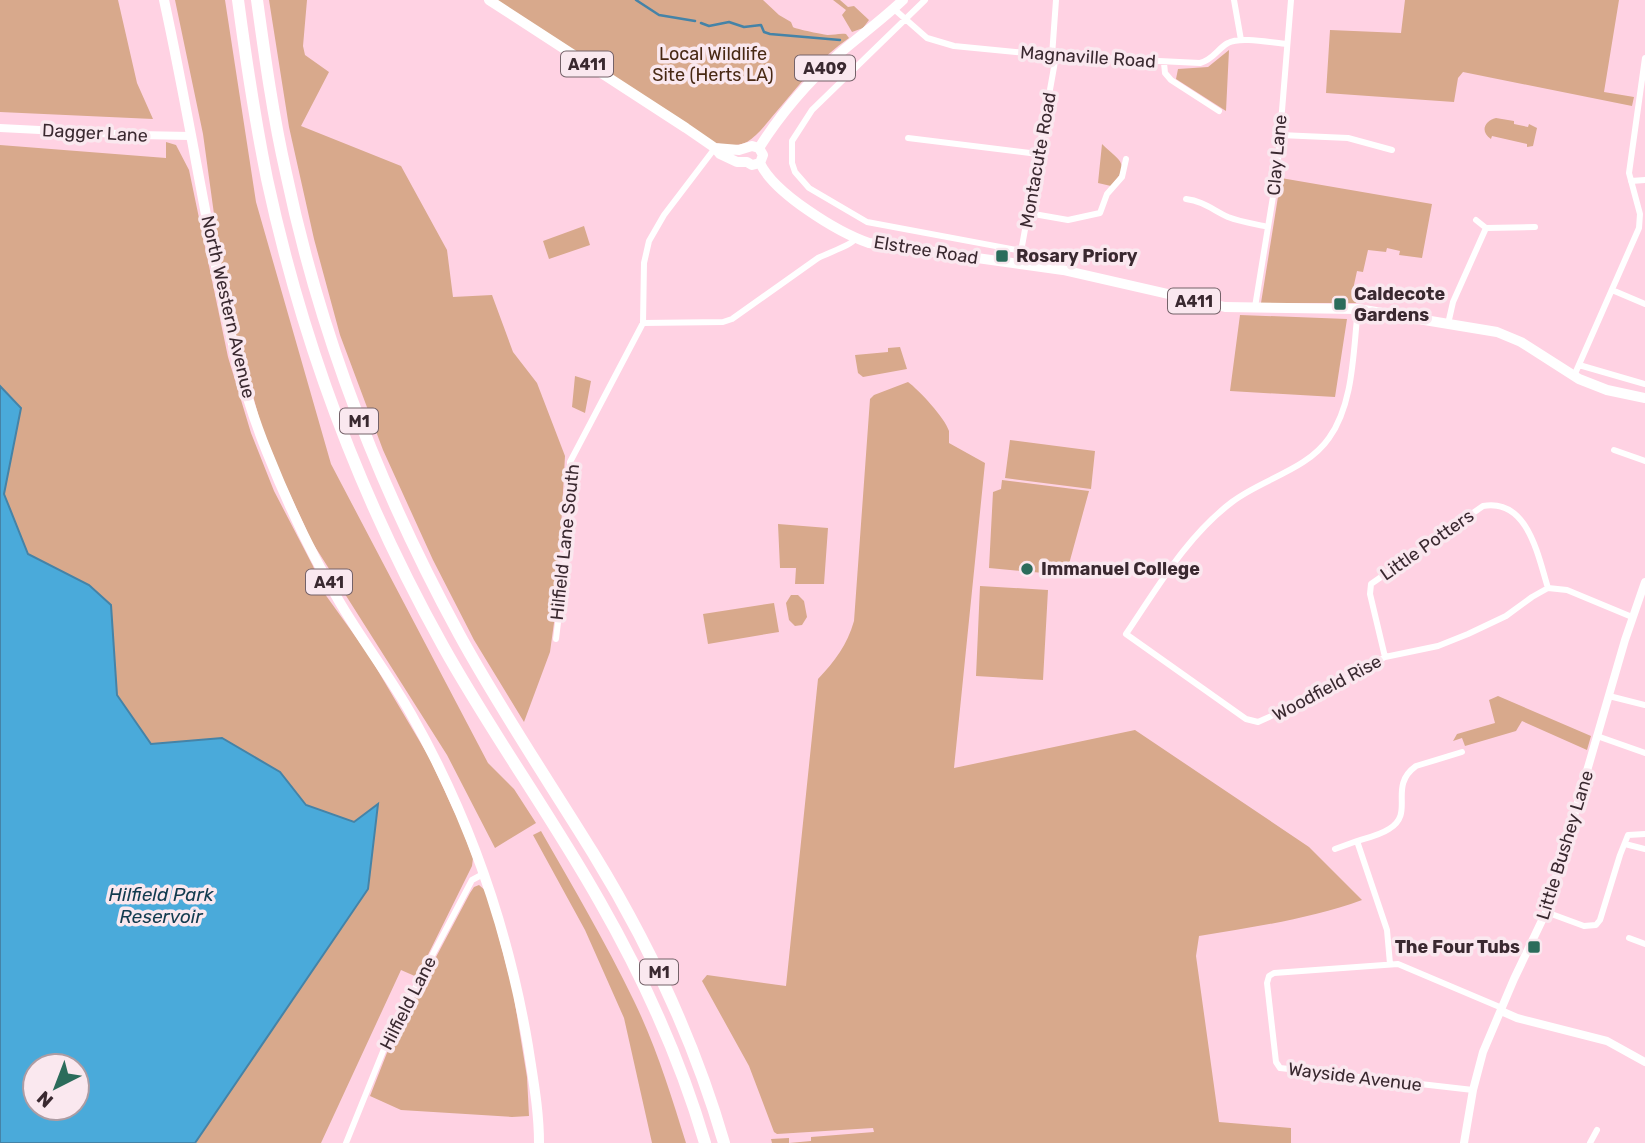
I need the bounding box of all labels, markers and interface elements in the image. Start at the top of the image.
street label: Magnaville Road [1019,41,1157,73]
park label: Local Wildlife Site (Herts LA) [652,43,774,86]
road number: A411 [561,52,613,76]
road number: A409 [795,55,855,80]
street label: Montacute Road [1015,90,1061,230]
street label: Clay Lane [1263,114,1291,196]
street label: Dagger Lane [42,119,148,147]
street label: North Western Avenue [196,213,260,401]
street label: Elstree Road [872,231,980,269]
place label: Rosary Priory [1016,245,1138,267]
marker: Rosary Priory [994,248,1010,264]
place label: Caldecote Gardens [1354,283,1445,326]
road number: A411 [1168,288,1220,314]
marker: Caldecote Gardens [1332,296,1348,312]
road number: M1 [340,408,378,434]
street label: Hilfield Lane South [546,463,584,621]
street label: Little Potters [1376,505,1478,585]
place label: Immanuel College [1041,558,1200,580]
marker: Immanuel College [1019,561,1035,577]
road number: A41 [306,569,352,594]
street label: Woodfield Rise [1269,650,1385,726]
street label: Little Bushey Lane [1532,768,1598,922]
water label: Hilfield Park Reservoir [109,883,214,928]
place label: The Four Tubs [1395,936,1520,958]
marker: The Four Tubs [1526,939,1542,955]
street label: Hilfield Lane [375,953,441,1053]
road number: M1 [640,960,678,984]
north arrow [21,1052,91,1122]
street label: Wayside Avenue [1287,1058,1423,1096]
text: N [32,1086,58,1112]

